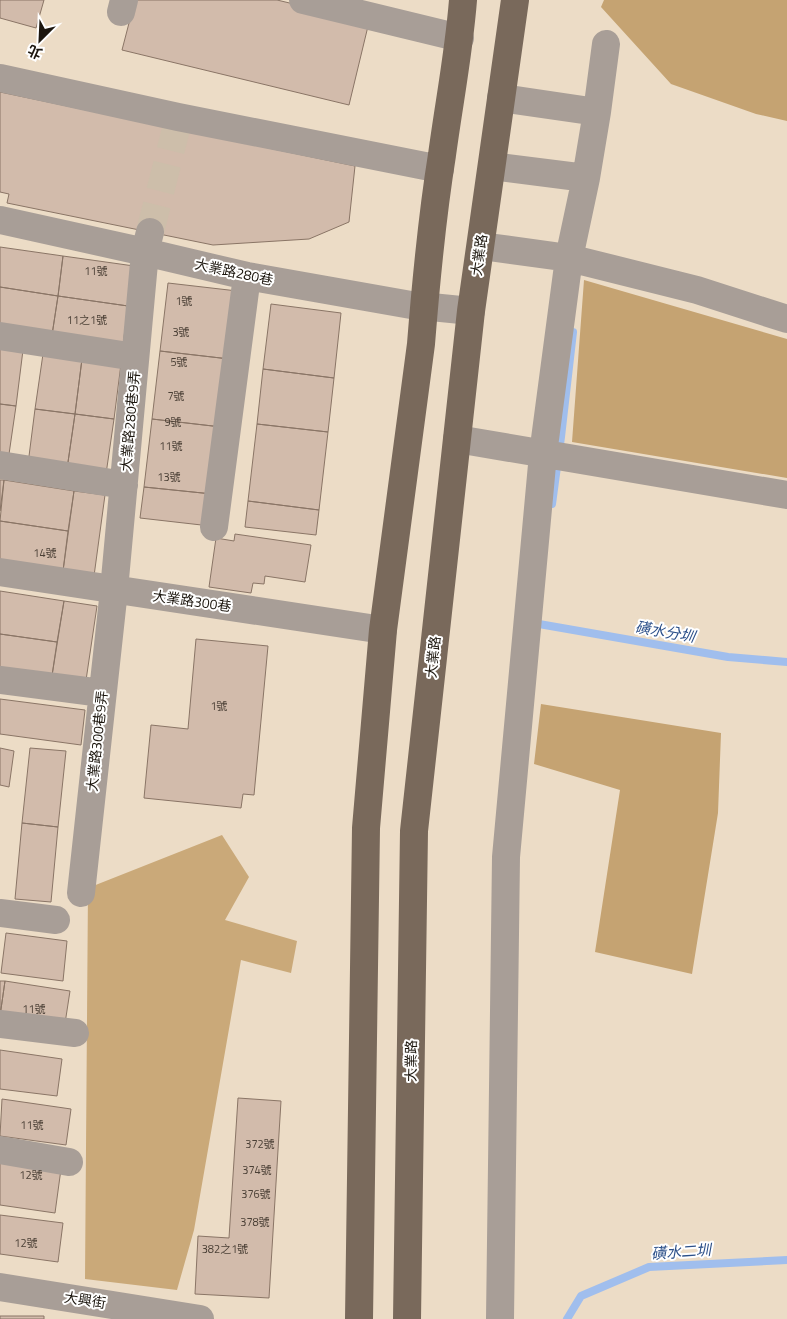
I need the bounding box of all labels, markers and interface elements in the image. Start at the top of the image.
north arrow [15,15,65,65]
text: 北 [24,40,45,65]
street label: 大業路 [465,233,492,277]
street label: 大業路280巷 [193,253,275,290]
house number: 11號 [84,263,108,279]
house number: 1號 [175,293,193,309]
house number: 11之1號 [67,312,107,328]
house number: 3號 [172,324,190,340]
house number: 5號 [170,354,188,370]
street label: 大業路280巷9弄 [115,370,144,472]
house number: 7號 [167,388,185,404]
house number: 9號 [164,414,182,430]
house number: 11號 [159,438,183,454]
house number: 13號 [157,469,181,485]
house number: 14號 [33,545,57,561]
street label: 大業路300巷 [151,585,233,616]
water label: 磺水分圳 [634,615,699,648]
street label: 大業路 [420,635,445,679]
street label: 大業路300巷9弄 [81,689,112,792]
house number: 1號 [210,698,228,714]
house number: 11號 [22,1001,46,1017]
street label: 大業路 [400,1040,421,1082]
house number: 11號 [20,1117,44,1133]
house number: 372號 [245,1136,275,1152]
house number: 374號 [242,1162,272,1178]
house number: 12號 [19,1167,43,1183]
house number: 376號 [241,1186,271,1202]
house number: 378號 [240,1214,270,1230]
house number: 12號 [14,1235,38,1251]
water label: 磺水二圳 [650,1238,714,1265]
house number: 382之1號 [202,1241,248,1257]
street label: 大興街 [63,1286,107,1313]

